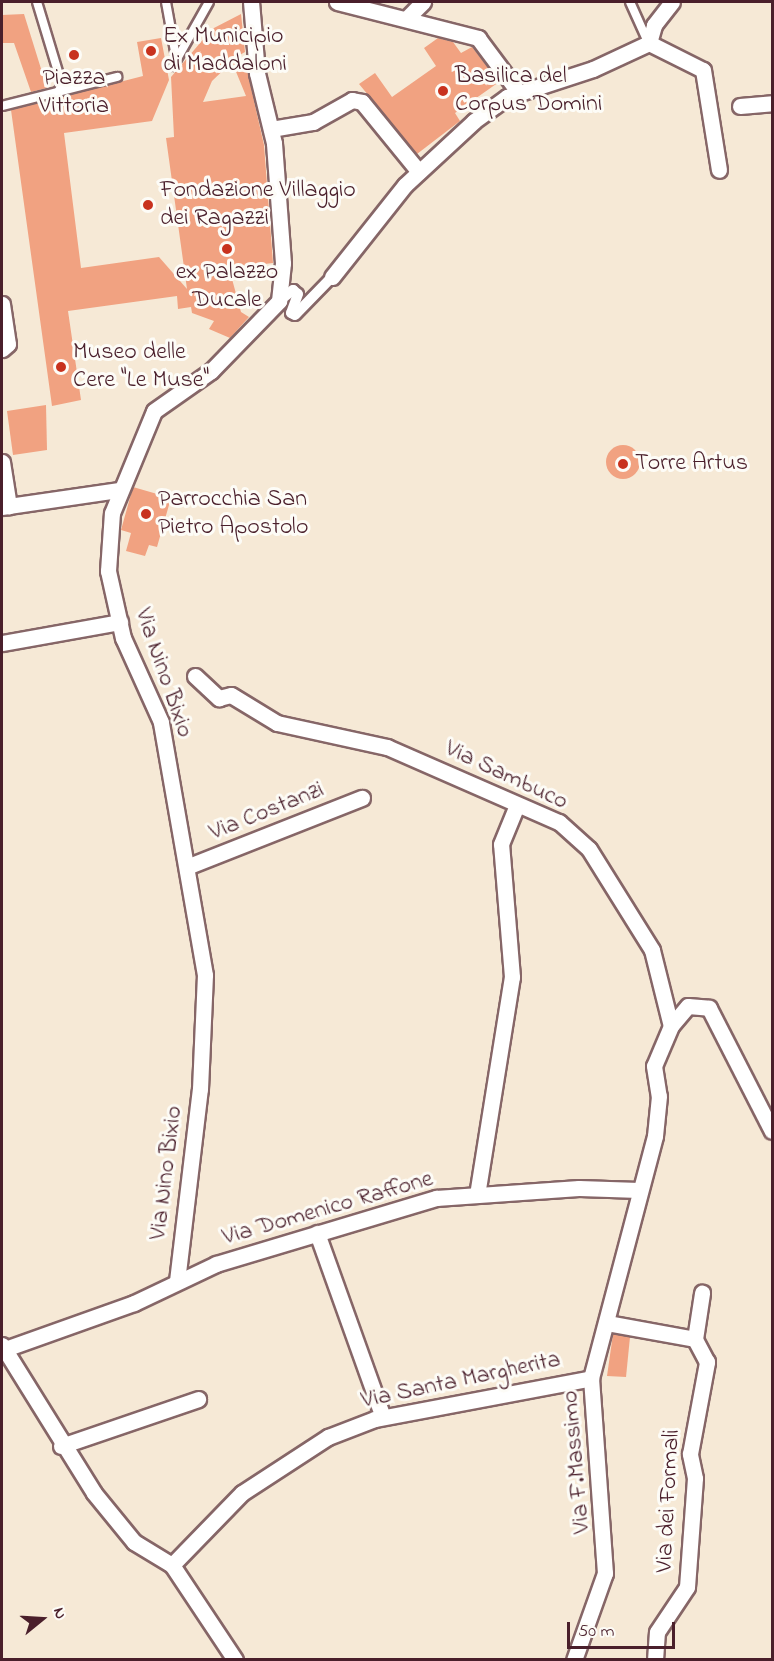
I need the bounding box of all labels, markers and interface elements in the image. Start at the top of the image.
place label: Ex Municipio di Maddaloni [163,23,287,79]
marker: Ex Municipio di Maddaloni [144,44,158,58]
marker: Piazza Vittoria [67,48,81,62]
place label: Basilica del Corpus Domini [455,63,602,119]
place label: Piazza Vittoria [39,65,109,121]
marker: Basilica del Corpus Domini [436,84,450,98]
place label: Fondazione Villaggio dei Ragazzi [160,177,356,233]
marker: Fondazione Villaggio dei Ragazzi [141,198,155,212]
marker: ex Palazzo Ducale [220,242,234,256]
place label: ex Palazzo Ducale [176,259,278,315]
place label: Museo delle Cere "Le Muse" [73,339,209,395]
marker: Museo delle Cere "Le Muse" [54,360,68,374]
place label: Torre Artus [635,450,748,478]
marker: Torre Artus [616,457,630,471]
place label: Parrocchia San Pietro Apostolo [158,486,308,542]
marker: Parrocchia San Pietro Apostolo [139,507,153,521]
street label: Via Nino Bixio [127,605,199,741]
street label: Via Sambuco [440,735,572,817]
street label: Via Costanzi [206,776,328,848]
street label: Via Nino Bixio [145,1104,189,1242]
street label: Via Domenico Raffone [219,1165,437,1253]
street label: Via Santa Margherita [359,1346,563,1416]
street label: Via F.Massimo [556,1389,598,1535]
street label: Via dei Formali [651,1429,687,1573]
north arrow [12,1589,72,1649]
text: N [46,1605,72,1622]
scale bar [570,1610,678,1648]
text: 50 m [578,1619,615,1645]

